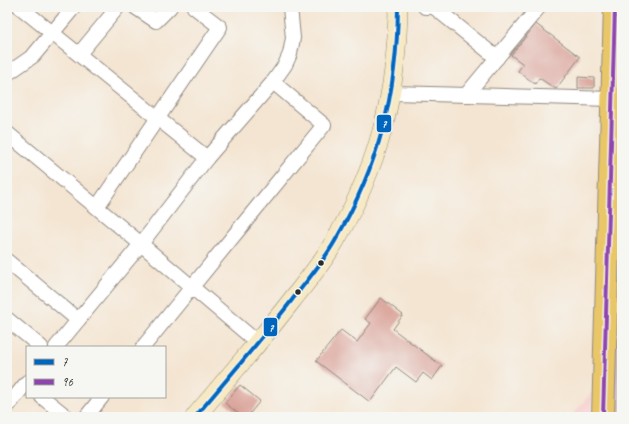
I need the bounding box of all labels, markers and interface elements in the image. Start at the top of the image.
line badge: 7 [376,114,392,133]
text: 7 [382,116,388,130]
unlabelled marker [316,258,326,268]
unlabelled marker [293,287,303,297]
line badge: 7 [263,317,278,337]
text: 7 [269,320,275,334]
legend [26,346,166,398]
text: 7 [62,354,68,370]
text: 96 [62,374,73,390]

